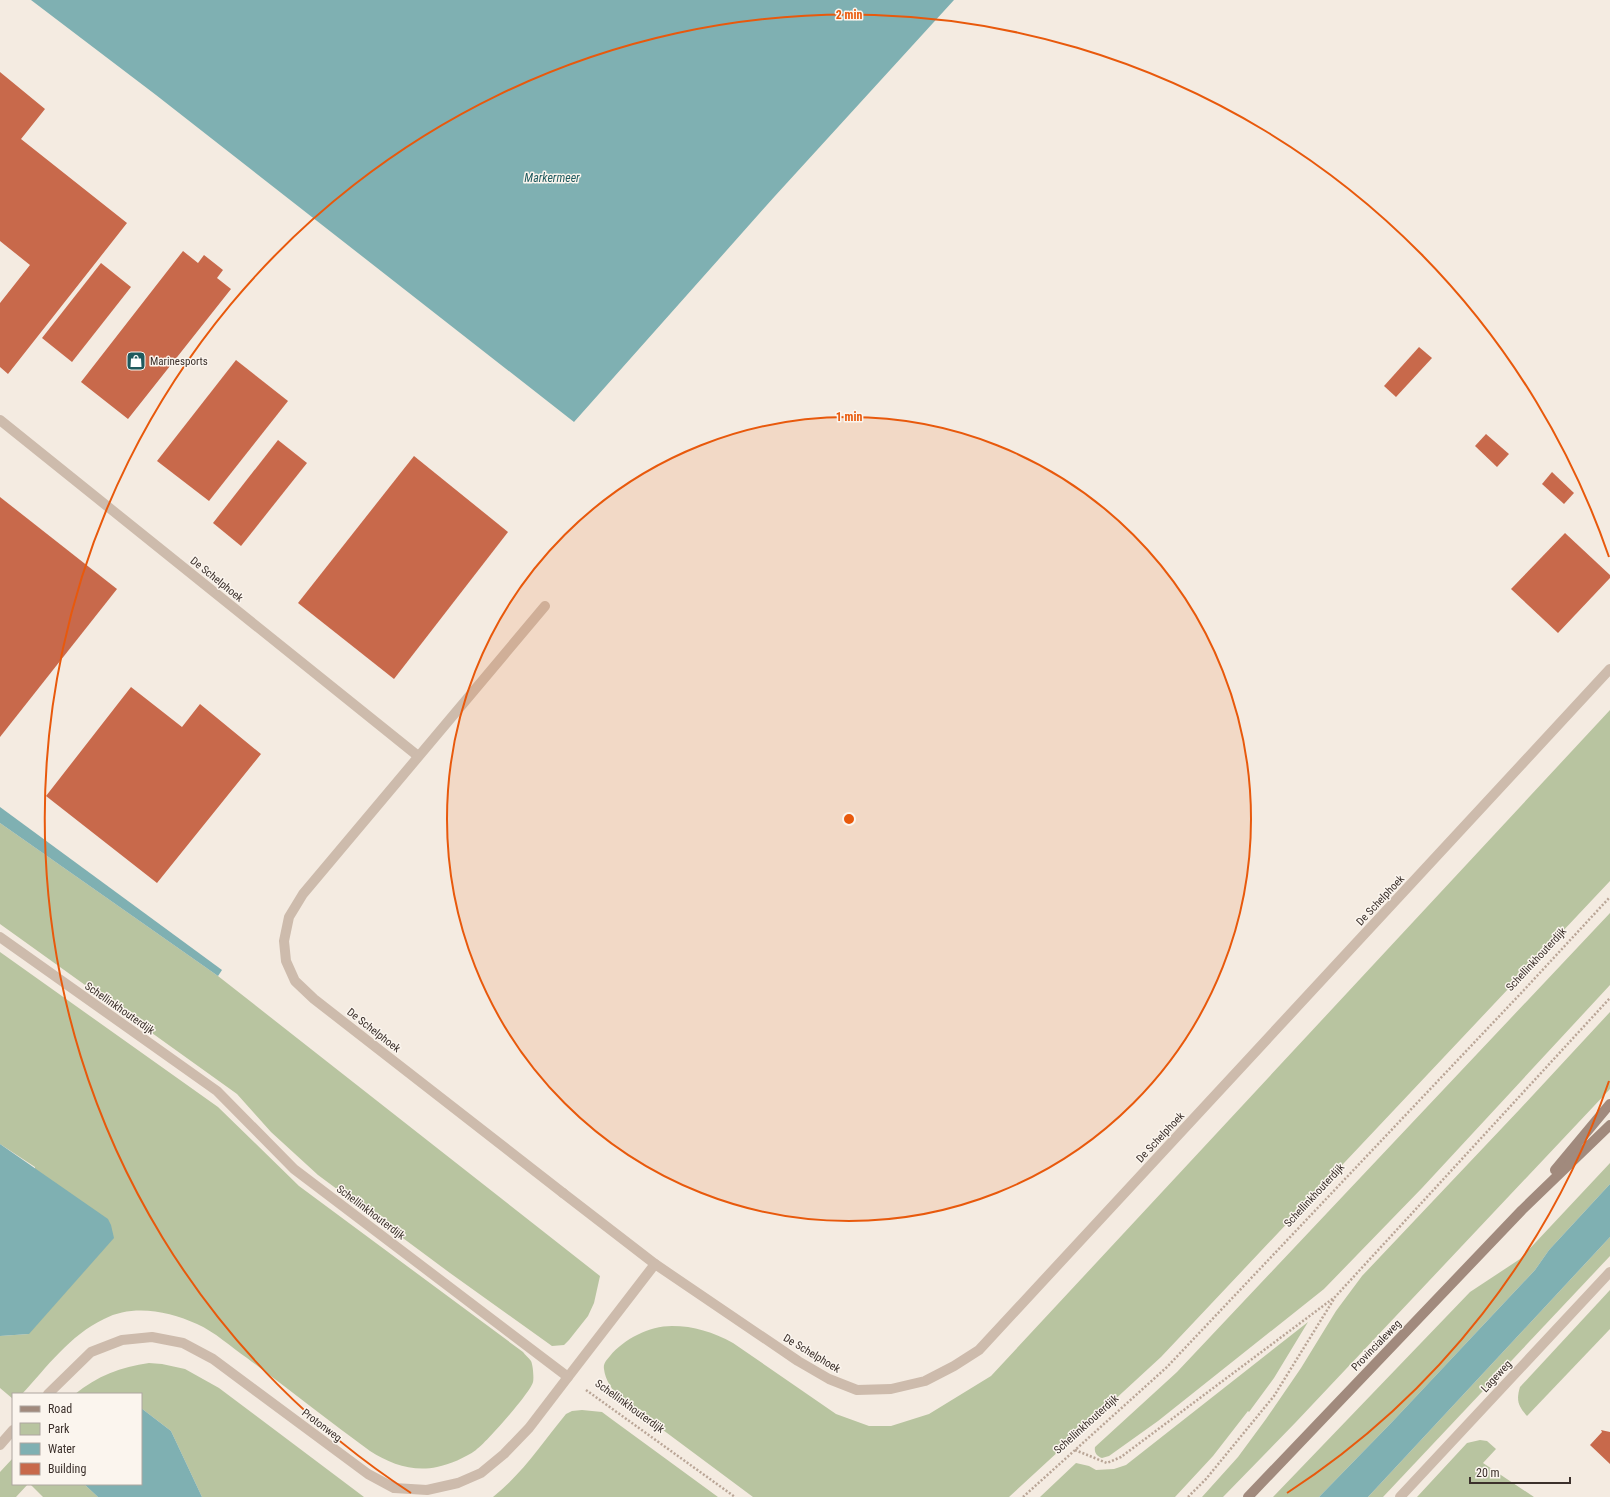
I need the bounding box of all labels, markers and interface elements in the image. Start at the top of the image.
text: 2 min [836,8,862,22]
water label: Markermeer [524,171,580,185]
shop icon: Marinesports [125,350,147,372]
place label: Marinesports [150,355,208,368]
text: 1 min [836,410,862,424]
street label: De Schelphoek [188,554,246,605]
centre of rings [842,812,856,826]
street label: De Schelphoek [1354,872,1407,928]
street label: Schellinkhouterdijk [1504,925,1569,994]
street label: Schellinkhouterdijk [82,979,157,1037]
street label: De Schelphoek [344,1006,403,1055]
street label: De Schelphoek [1134,1109,1187,1165]
street label: Schellinkhouterdijk [1282,1161,1347,1230]
street label: Schellinkhouterdijk [334,1182,408,1242]
street label: Provincialeweg [1349,1317,1404,1373]
street label: De Schelphoek [781,1331,843,1376]
street label: Lageweg [1478,1358,1514,1395]
street label: Schellinkhouterdijk [593,1377,667,1436]
street label: Schellinkhouterdijk [1051,1392,1121,1457]
legend [12,1393,142,1485]
text: Road [48,1402,72,1416]
street label: Protonweg [299,1406,344,1445]
text: Park [48,1422,70,1436]
text: Water [48,1442,76,1456]
scale bar [1470,1459,1570,1485]
text: Building [48,1462,86,1476]
text: 20 m [1476,1466,1500,1480]

